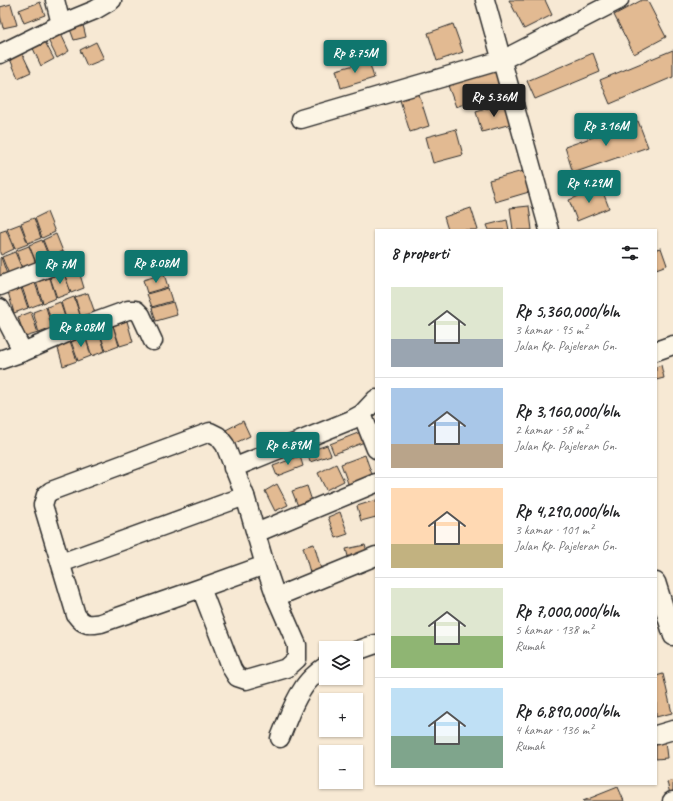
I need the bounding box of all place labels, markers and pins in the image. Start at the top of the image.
pin: Rp 8.75M [314,40,396,74]
pin: Rp 5.36M [453,84,535,118]
pin: Rp 3.16M [565,113,647,147]
pin: Rp 4.29M [548,170,630,204]
pin: Rp 8.08M [115,250,197,284]
pin: Rp 7M [32,251,88,285]
pin: Rp 8.08M [40,314,122,348]
pin: Rp 6.89M [247,432,329,466]

